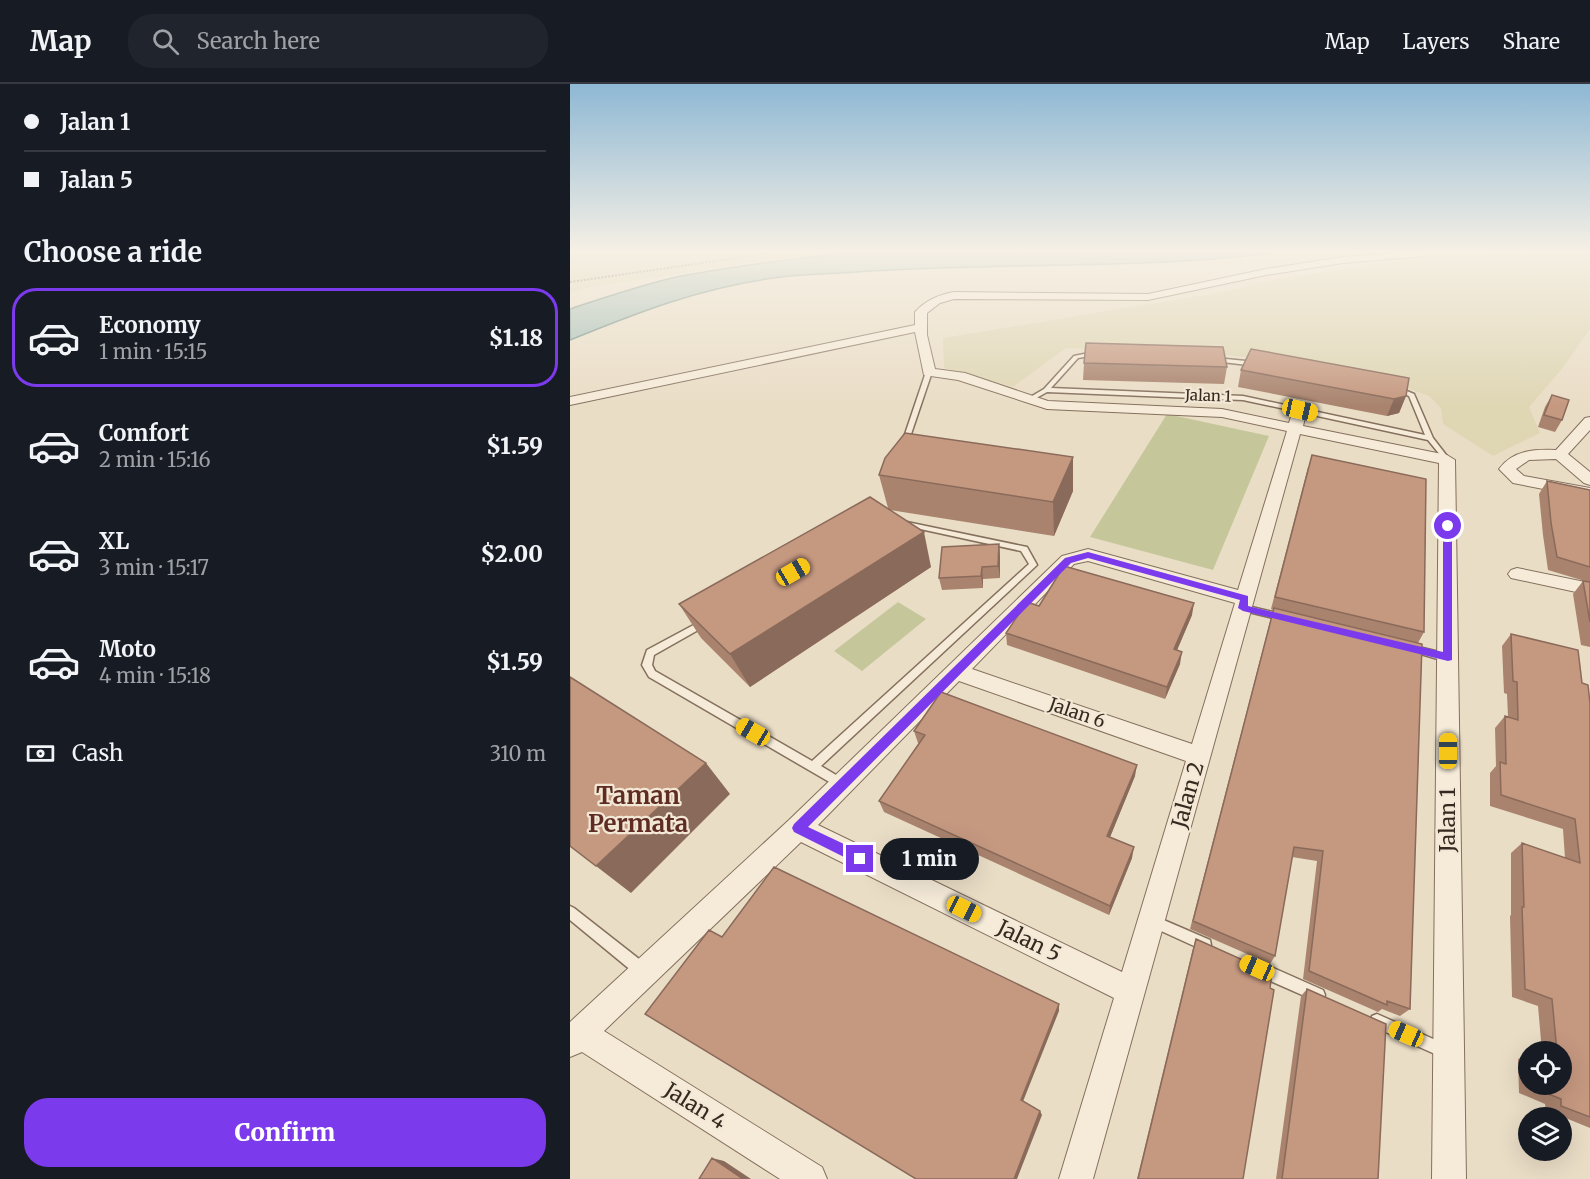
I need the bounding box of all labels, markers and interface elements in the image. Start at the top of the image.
search box [128,14,548,68]
text: Map [30,23,92,59]
icon: search [149,25,182,58]
text: Search here [197,27,320,55]
text: Map [1325,28,1370,55]
text: Layers [1403,28,1470,55]
text: Share [1503,28,1560,55]
text: Jalan 1 [60,108,130,136]
text: Jalan 5 [60,166,133,194]
text: Choose a ride [24,235,202,269]
icon: car [27,311,81,365]
text: Economy [99,311,200,339]
text: $1.18 [489,324,543,352]
text: 1 min · 15:15 [99,339,207,364]
street label: Jalan 1 [1184,385,1232,406]
car [1280,397,1320,423]
icon: car [27,419,81,473]
text: Comfort [99,419,189,447]
text: $1.59 [486,432,543,460]
text: 2 min · 15:16 [99,447,211,472]
route start [1434,512,1461,539]
icon: car [27,527,81,581]
text: XL [99,527,129,555]
text: $2.00 [481,540,543,568]
text: 3 min · 15:17 [99,555,209,580]
car [773,555,813,589]
icon: car [27,635,81,689]
text: Moto [99,635,156,663]
text: $1.59 [486,648,543,676]
text: 4 min · 15:18 [99,663,211,688]
street label: Jalan 6 [1045,692,1109,733]
car [733,715,773,749]
car [1439,733,1457,769]
icon: cash [24,737,57,770]
text: Cash [72,739,123,767]
text: 310 m [490,741,546,766]
street label: Jalan 2 [1165,759,1210,832]
district label: Taman Permata [588,780,688,839]
street label: Jalan 1 [1434,788,1461,853]
callout: 1 min [881,838,980,880]
route end [846,845,873,872]
text: 1 min [902,846,957,871]
car [944,893,984,925]
street label: Jalan 5 [992,913,1065,967]
car [1237,952,1277,984]
car [1386,1018,1426,1050]
map controls [1518,1041,1572,1161]
button: locate [1518,1041,1572,1095]
street label: Jalan 4 [658,1076,731,1135]
button: Confirm [24,1098,546,1167]
button: layers [1518,1107,1572,1161]

